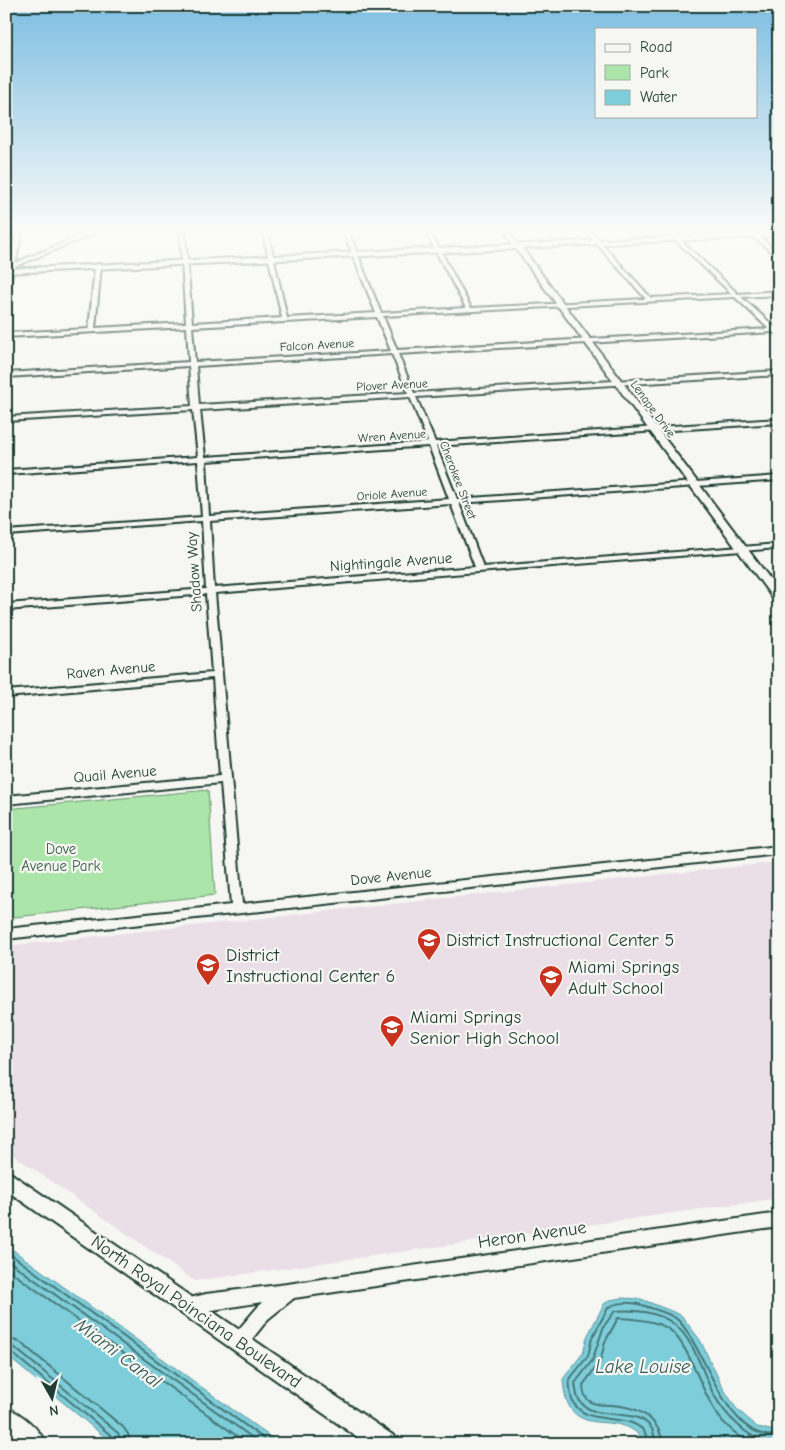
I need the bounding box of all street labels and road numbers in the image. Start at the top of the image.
street label: Falcon Avenue [279,336,355,354]
street label: Plover Avenue [356,376,428,394]
street label: Lenape Drive [628,378,678,440]
street label: Wren Avenue [358,427,426,445]
street label: Cherokee Street [437,439,479,521]
street label: Oriole Avenue [356,485,428,503]
street label: Shadow Way [182,531,206,613]
street label: Nightingale Avenue [329,549,453,575]
street label: Raven Avenue [66,657,157,683]
street label: Quail Avenue [73,761,158,787]
street label: Dove Avenue [350,863,433,889]
street label: Heron Avenue [476,1217,588,1253]
street label: North Royal Poinciana Boulevard [87,1231,305,1393]

